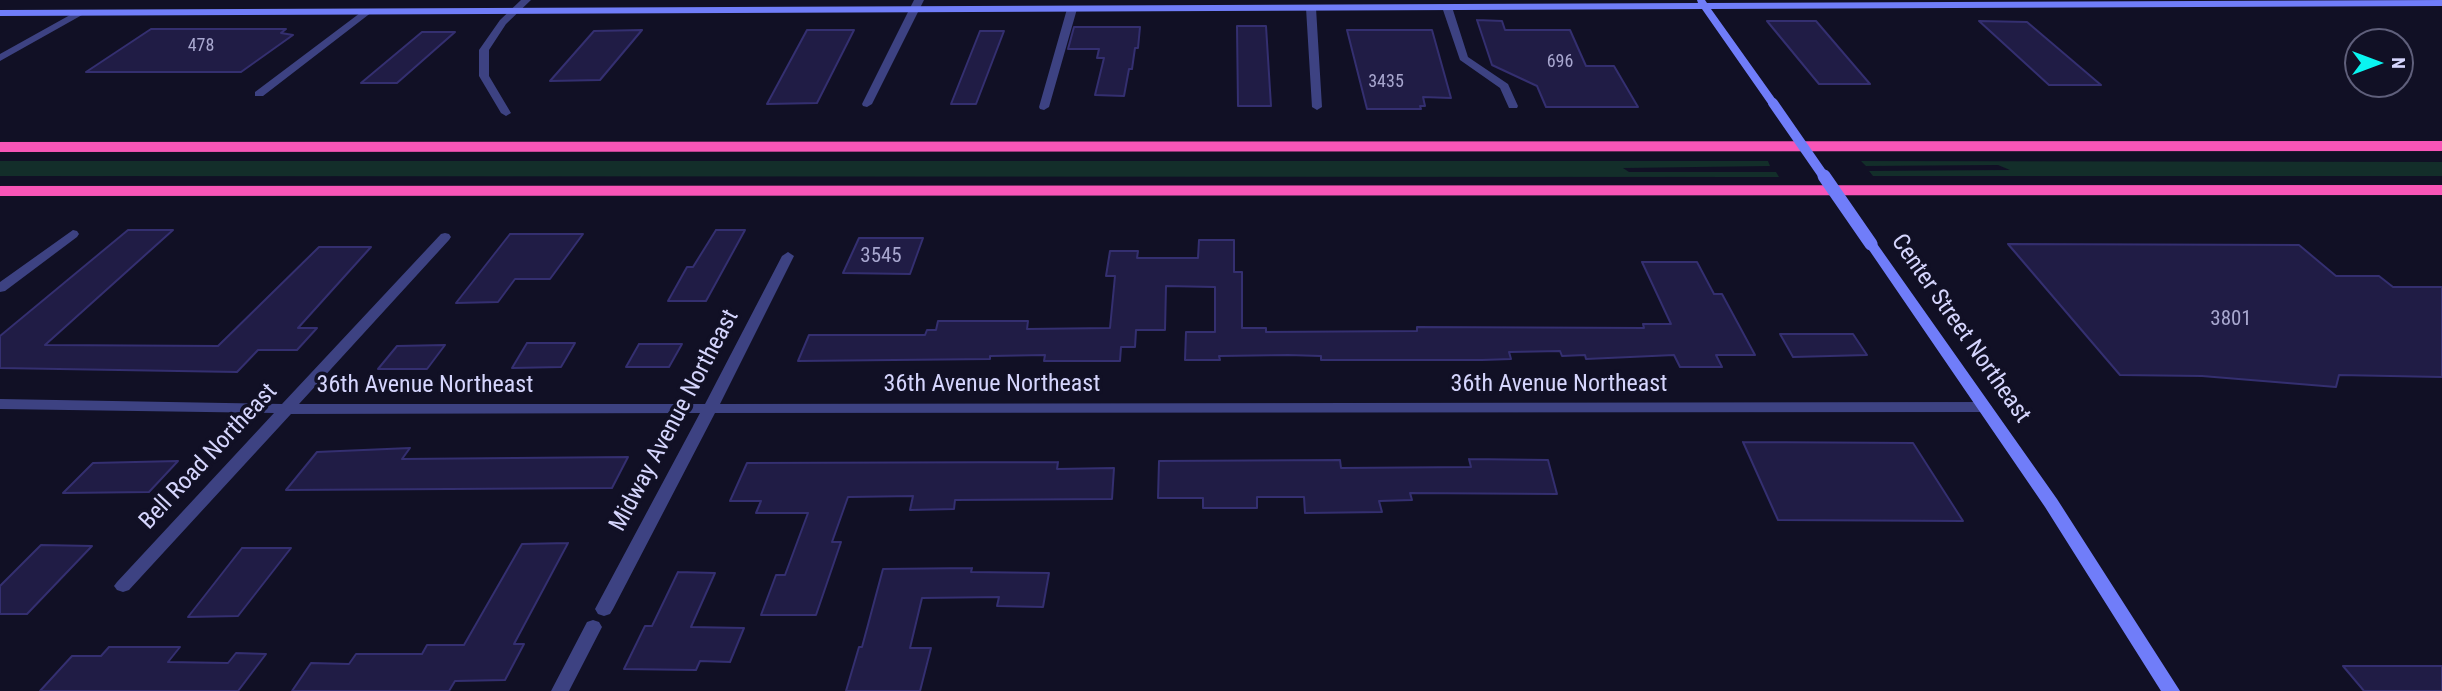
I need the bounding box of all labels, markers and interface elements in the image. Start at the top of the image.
north arrow [2344,28,2414,98]
house number: 478 [188,35,214,57]
house number: 696 [1547,51,1573,73]
text: N [2387,57,2410,69]
house number: 3435 [1368,71,1404,93]
street label: Center Street Northeast [1884,229,2036,429]
house number: 3545 [860,244,902,270]
street label: Midway Avenue Northeast [604,305,746,537]
house number: 3801 [2210,307,2252,333]
street label: 36th Avenue Northeast [884,371,1100,399]
street label: 36th Avenue Northeast [1451,371,1667,399]
street label: 36th Avenue Northeast [317,372,533,400]
street label: Bell Road Northeast [134,378,284,536]

